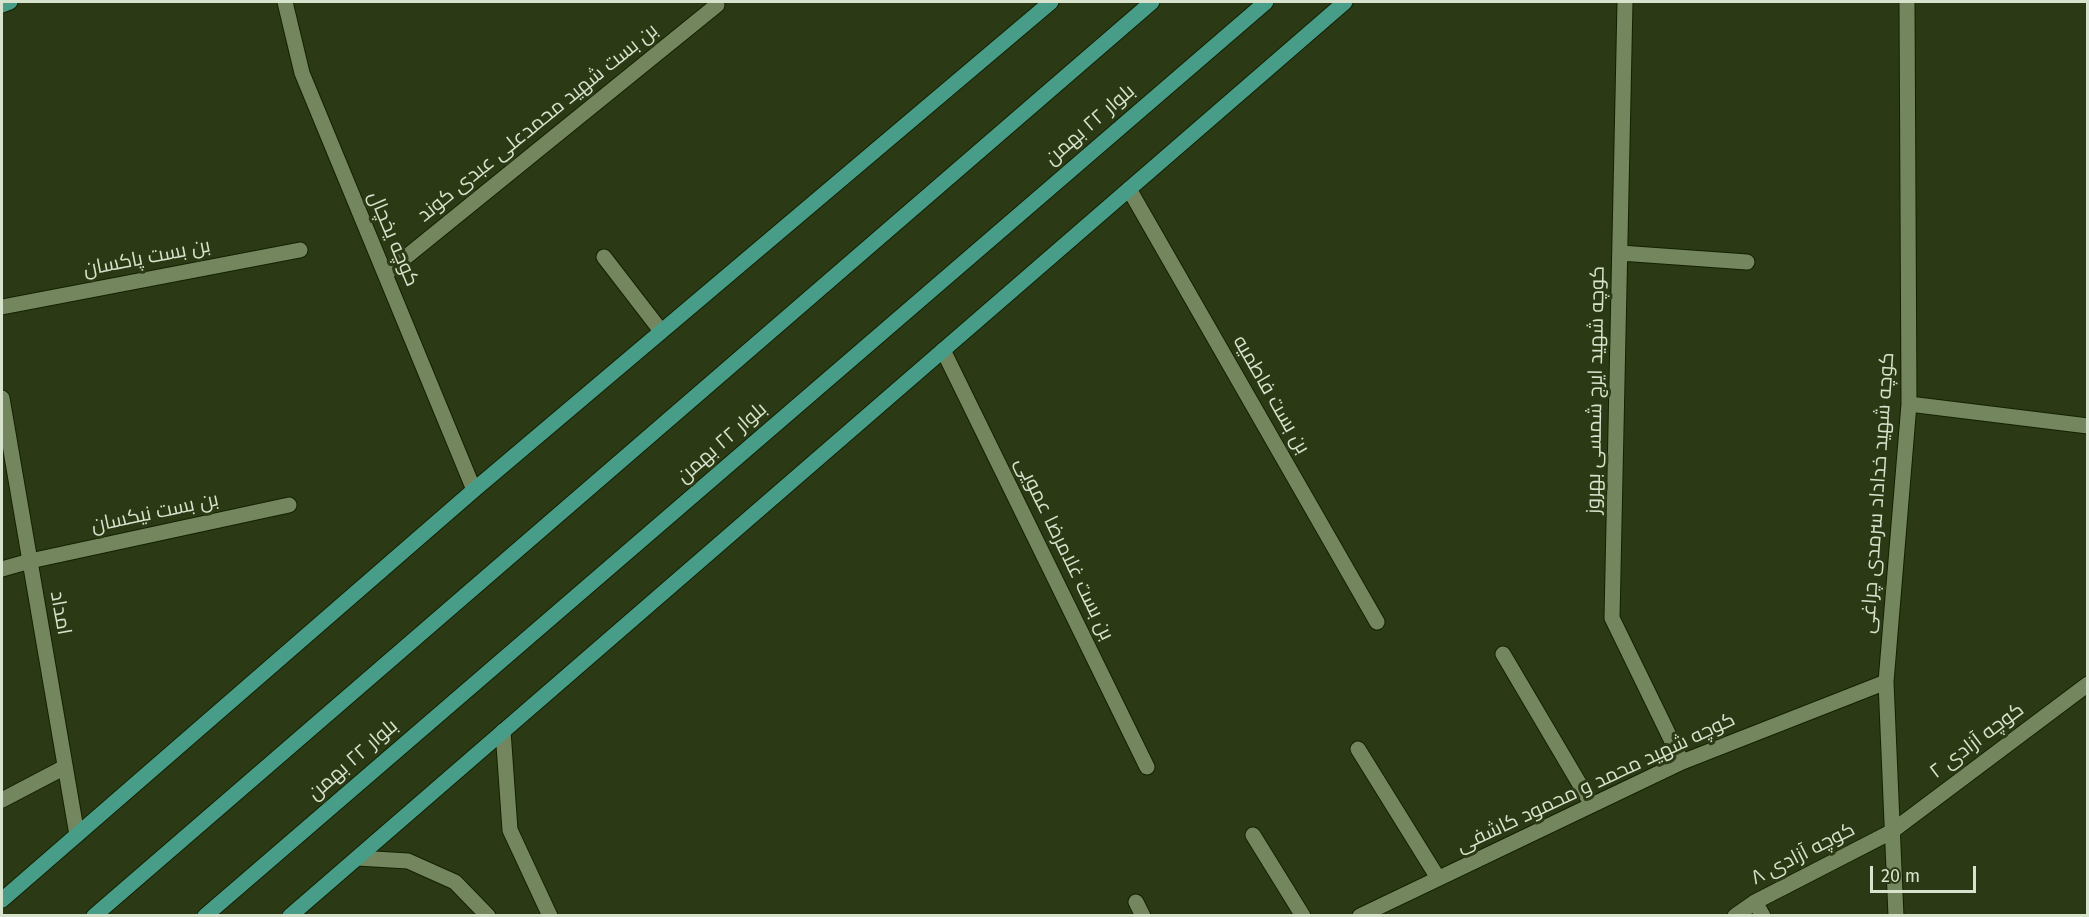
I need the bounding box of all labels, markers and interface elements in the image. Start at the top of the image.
street label: بن بست شهید محمدعلی عبدی کوند [413,19,663,227]
street label: بلوار ۲۲ بهمن [1040,79,1140,171]
street label: کوچه یخچال [362,188,424,290]
street label: بن بست پاکسان [81,234,213,282]
street label: کوچه شهید ایرج شمسی بهروز [1582,266,1610,514]
street label: بن بست فاطمیه [1227,332,1315,458]
street label: کوچه شهید خداداد سرمدی چراغی [1856,352,1900,634]
street label: بلوار ۲۲ بهمن [672,397,772,489]
street label: بن بست غلامرضا عمویی [1009,454,1119,644]
street label: بن بست نیکسان [89,488,221,538]
street label: امداد [44,589,76,637]
street label: کوچه آزادی ۲ [1925,698,2029,784]
street label: کوچه شهید محمد و محمود کاشفی [1453,708,1739,858]
street label: بلوار ۲۲ بهمن [303,714,403,806]
street label: کوچه آزادی ۸ [1747,818,1859,890]
scale bar [1873,854,1980,892]
text: 20 m [1881,865,1920,887]

